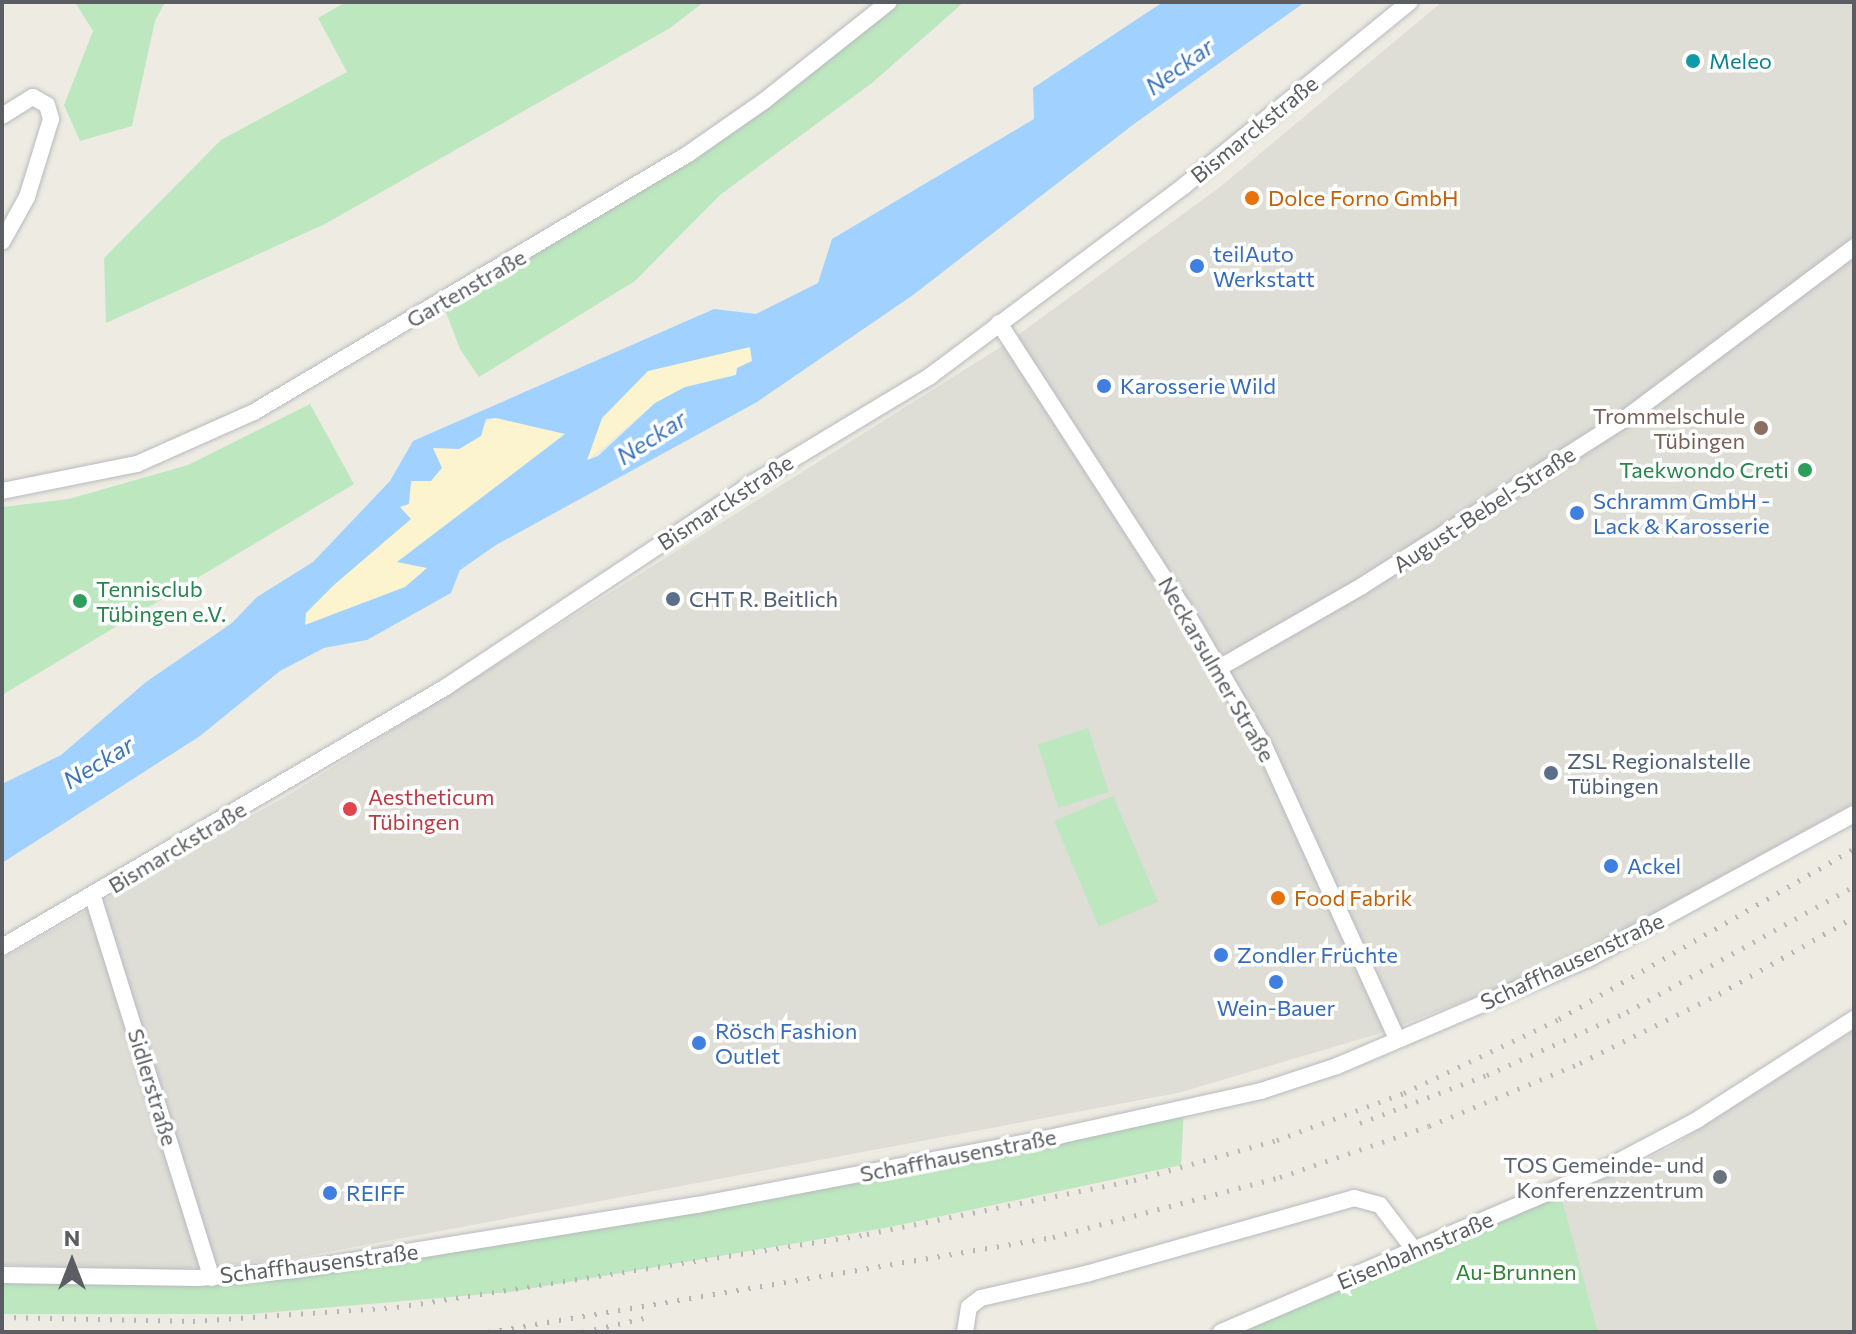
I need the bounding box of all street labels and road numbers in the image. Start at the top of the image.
street label: Bismarckstraße [1185,70,1323,188]
street label: Gartenstraße [402,243,530,333]
street label: August-Bebel-Straße [1388,440,1580,578]
street label: Bismarckstraße [652,449,798,555]
street label: Neckarsulmer Straße [1153,572,1281,766]
street label: Bismarckstraße [103,796,251,898]
street label: Schaffhausenstraße [1476,907,1668,1015]
street label: Sidlerstraße [123,1025,183,1149]
street label: Schaffhausenstraße [858,1123,1058,1187]
street label: Eisenbahnstraße [1333,1205,1497,1295]
street label: Schaffhausenstraße [218,1238,420,1288]

